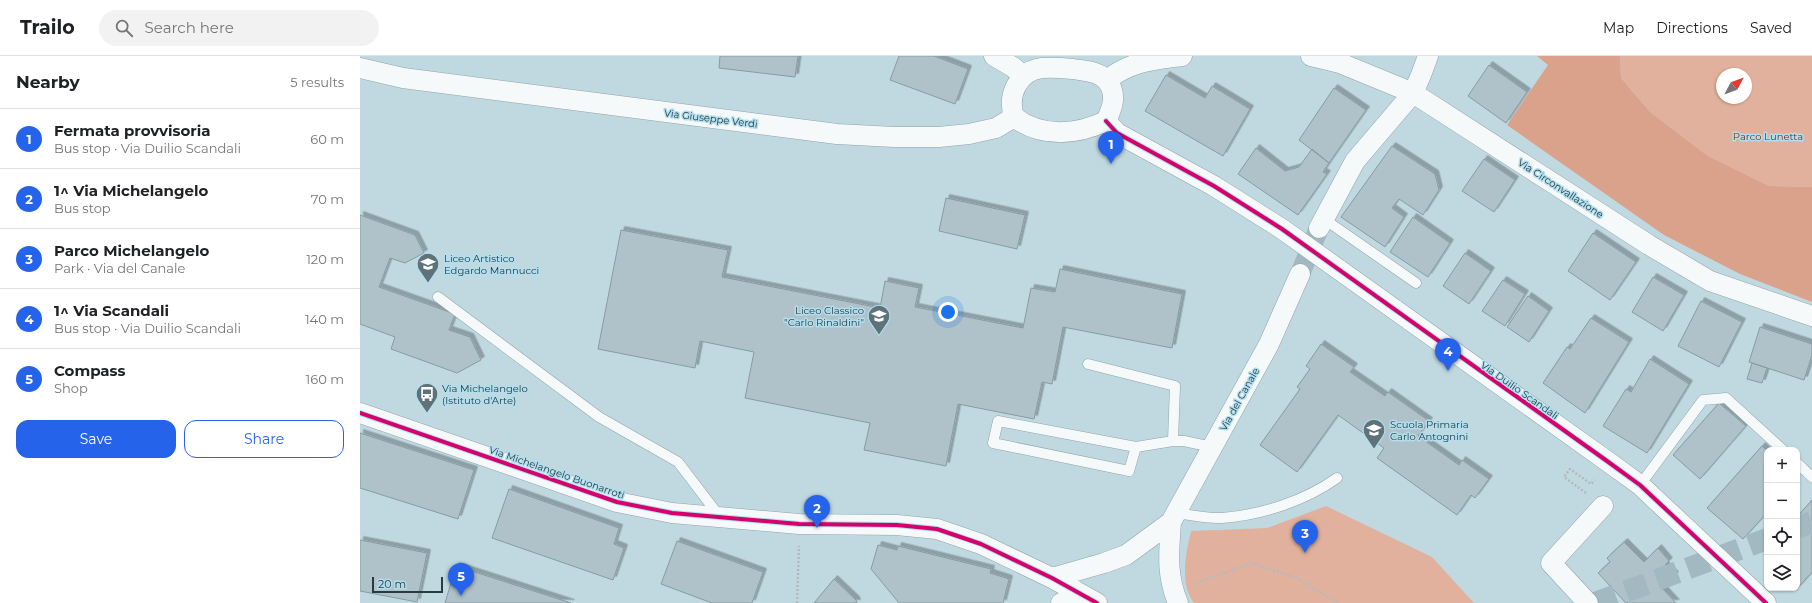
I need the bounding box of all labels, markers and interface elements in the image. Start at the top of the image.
search box [99,10,379,46]
text: Trailo [20,16,75,39]
icon: search [113,17,135,39]
text: Search here [145,18,234,37]
text: Map [1603,19,1634,37]
text: Directions [1656,19,1728,37]
text: Saved [1750,19,1792,37]
north arrow [1716,68,1752,104]
text: Nearby [16,72,80,92]
text: 5 results [290,74,344,90]
street label: Via Giuseppe Verdi [663,106,758,131]
text: Fermata provvisoria [54,121,211,140]
park label: Parco Lunetta [1733,130,1803,143]
text: 1 [26,131,32,147]
text: 60 m [310,131,344,147]
pin: 1 [1098,131,1124,164]
text: Bus stop · Via Duilio Scandali [54,140,241,156]
street label: Via Circonvallazione [1515,156,1606,221]
text: 1^ Via Michelangelo [54,181,208,200]
text: 2 [25,191,33,207]
text: 70 m [311,191,344,207]
text: Bus stop [54,200,111,216]
text: Parco Michelangelo [54,241,209,260]
text: 3 [25,251,33,267]
text: 120 m [306,251,344,267]
school or university icon: Liceo Artistico Edgardo Mannucci [415,251,441,284]
place label: Liceo Artistico Edgardo Mannucci [444,252,539,277]
text: Park · Via del Canale [54,260,185,276]
text: 1^ Via Scandali [54,301,169,320]
your location [938,302,958,322]
school or university icon: Liceo Classico "Carlo Rinaldini" [866,303,892,336]
place label: Liceo Classico "Carlo Rinaldini" [784,304,864,329]
text: 4 [25,311,33,327]
text: 140 m [305,311,344,327]
text: Bus stop · Via Duilio Scandali [54,320,241,336]
pin: 4 [1435,338,1461,371]
street label: Via Duilio Scandali [1478,359,1561,422]
text: Compass [54,361,126,380]
street label: Via del Canale [1217,365,1262,433]
text: 5 [25,371,33,387]
text: 160 m [306,371,344,387]
text: Shop [54,380,88,396]
bus stop icon: Via Michelangelo (Istituto d'Arte) [414,381,440,414]
place label: Via Michelangelo (Istituto d'Arte) [442,382,528,407]
school or university icon: Scuola Primaria Carlo Antognini [1361,417,1387,450]
place label: Scuola Primaria Carlo Antognini [1390,418,1469,443]
button: Save [16,420,176,458]
button: Share [184,420,344,458]
street label: Via Michelangelo Buonarroti [487,443,626,502]
map controls [1764,447,1800,591]
button: + [1764,447,1800,483]
button: − [1764,483,1800,519]
pin: 2 [804,495,830,528]
button: locate [1764,519,1800,555]
pin: 3 [1292,520,1318,553]
button: layers [1764,555,1800,591]
pin: 5 [448,563,474,596]
scale bar [372,575,443,594]
text: 20 m [378,577,406,591]

